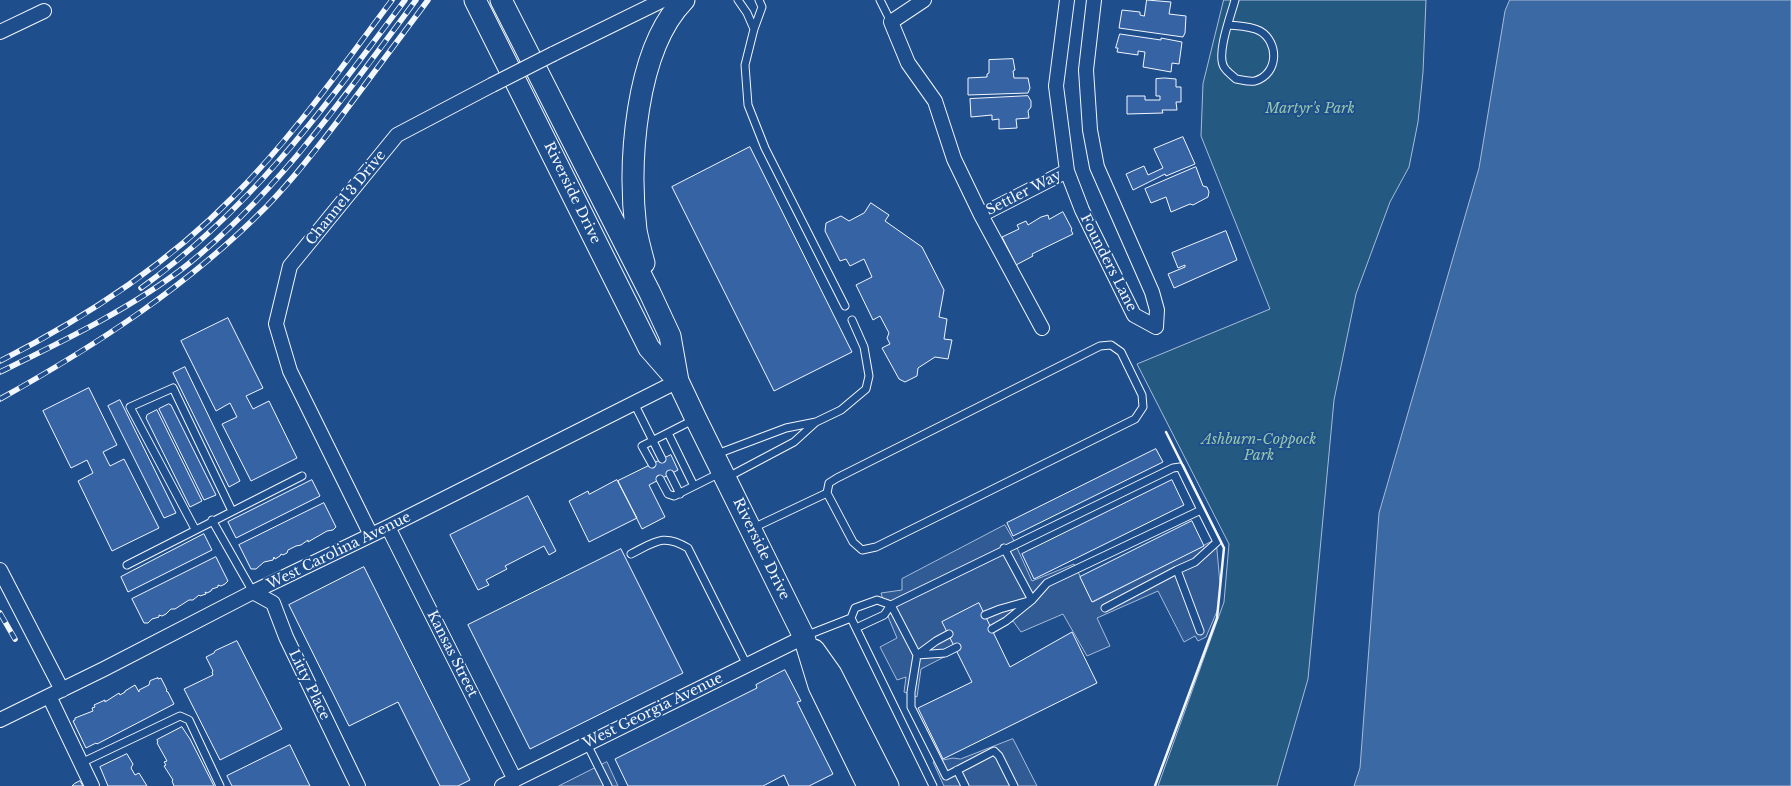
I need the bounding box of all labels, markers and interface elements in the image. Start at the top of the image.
park label: Martyr's Park [1265,101,1355,117]
street label: Riverside Drive [540,139,604,247]
street label: Channel 3 Drive [303,147,389,249]
street label: Settler Way [983,167,1065,219]
street label: Founders Lane [1076,211,1140,315]
park label: Ashburn-Coppock Park [1202,432,1316,464]
street label: Riverside Drive [729,495,793,603]
street label: West Carolina Avenue [264,509,414,593]
street label: Kansas Street [423,608,481,700]
street label: Litty Place [285,647,333,723]
street label: West Georgia Avenue [580,670,726,752]

